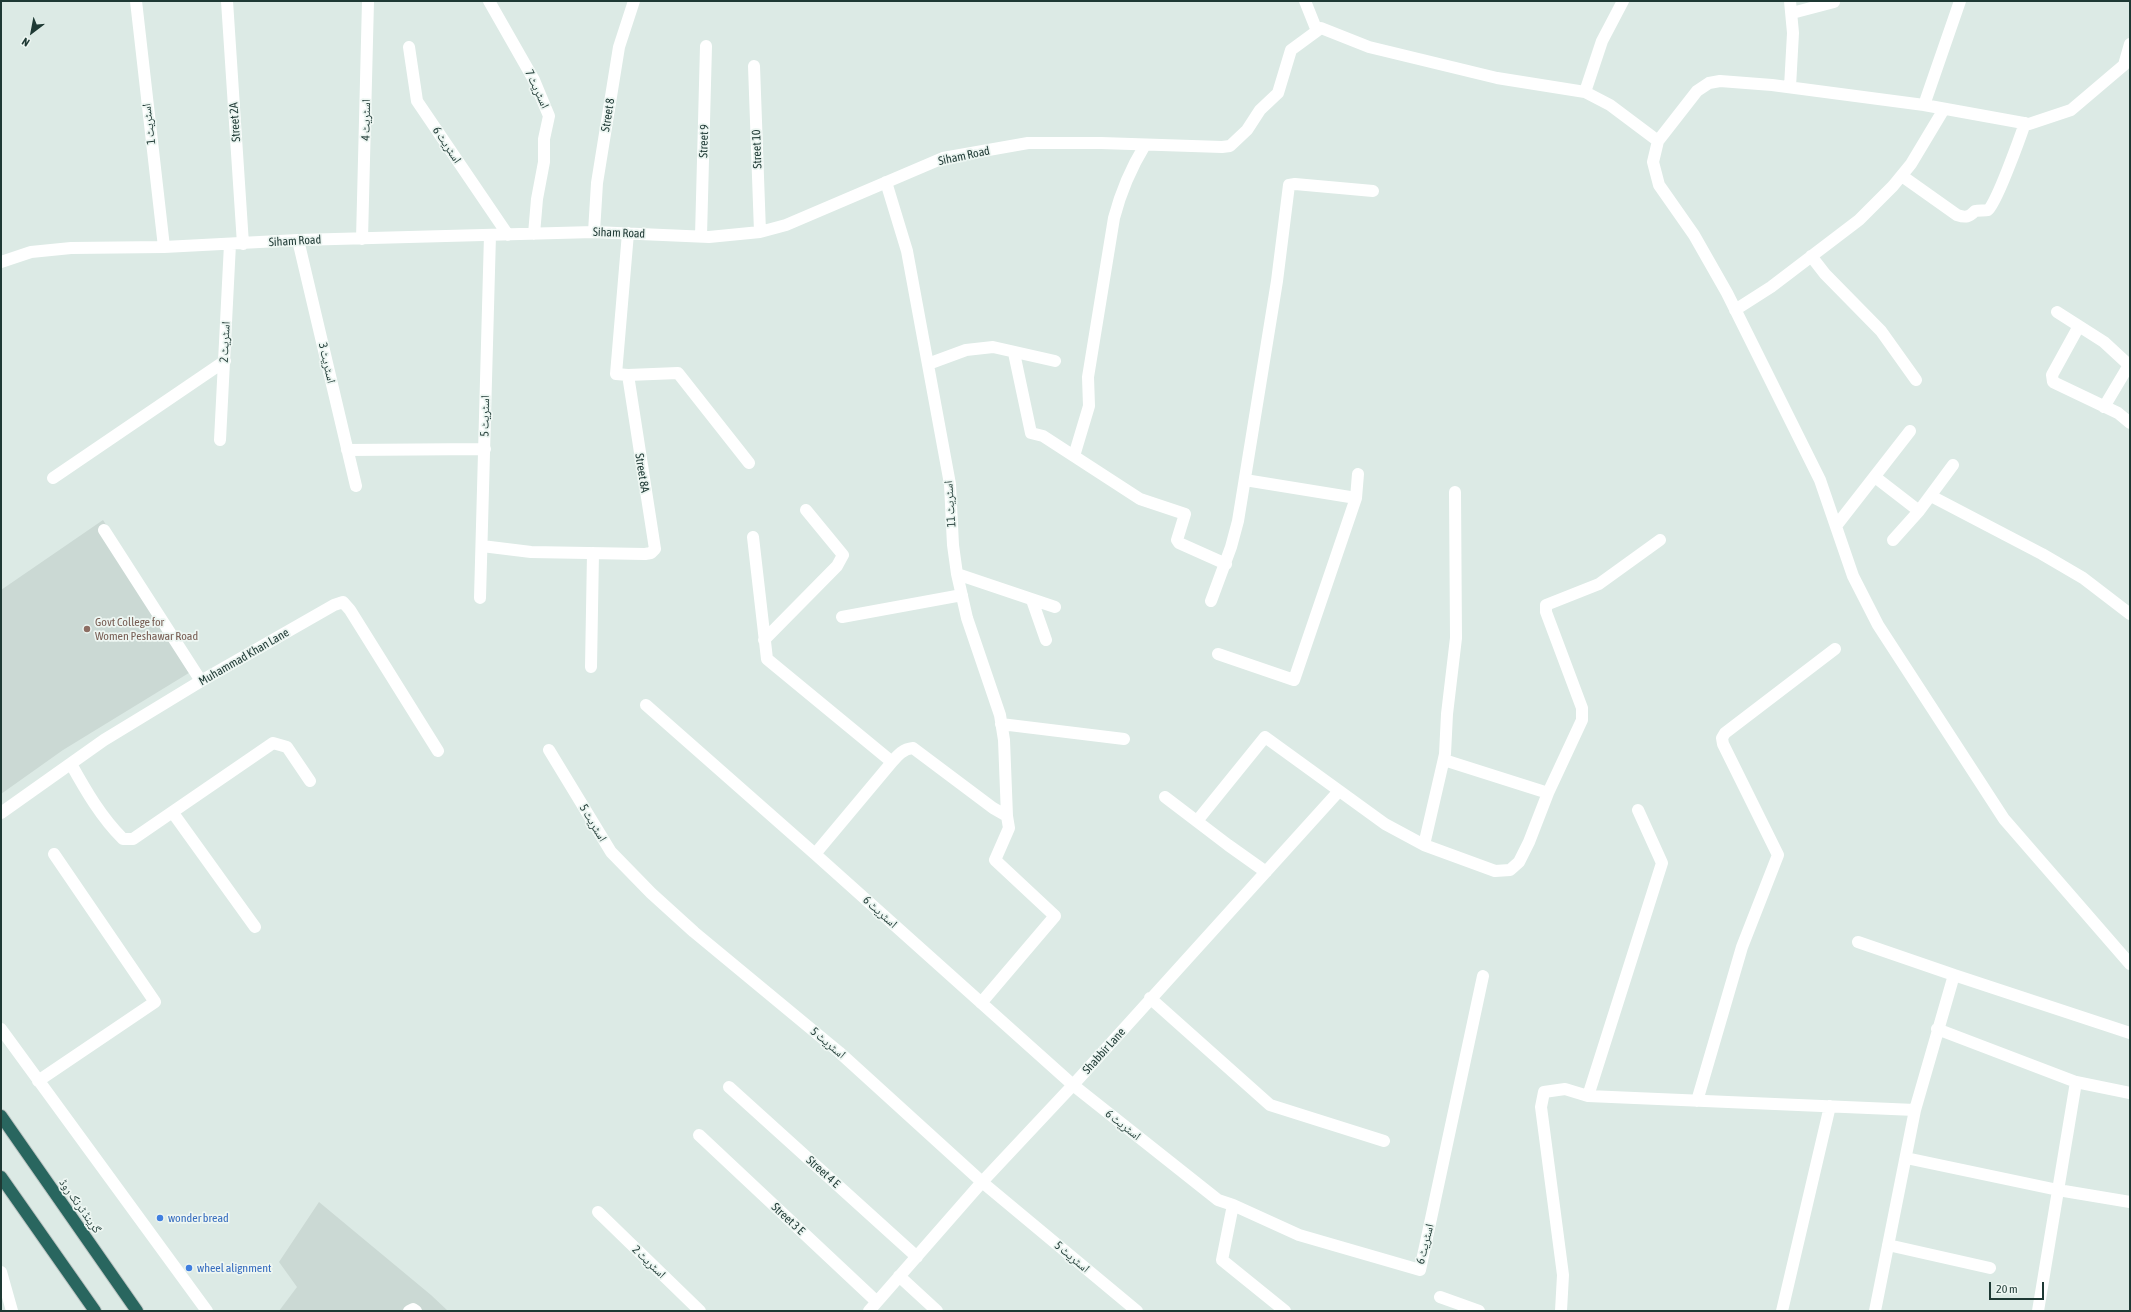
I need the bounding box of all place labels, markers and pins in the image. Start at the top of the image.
place label: Govt College for Women Peshawar Road [95,615,198,643]
marker: Govt College for Women Peshawar Road [82,624,92,634]
place label: wonder bread [168,1211,229,1225]
marker: wonder bread [155,1213,165,1223]
place label: wheel alignment [197,1261,272,1275]
marker: wheel alignment [184,1263,194,1273]

